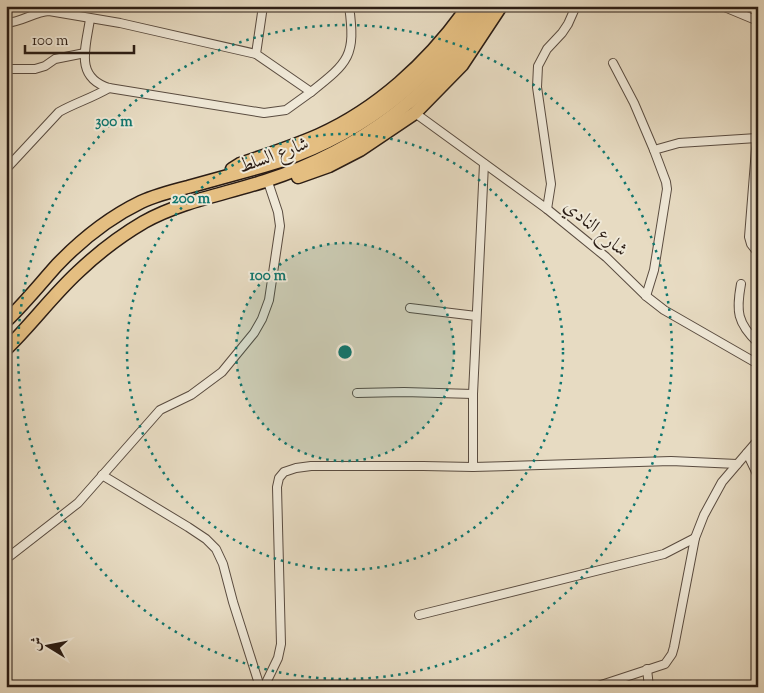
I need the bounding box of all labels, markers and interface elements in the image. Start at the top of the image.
scale bar [25,22,134,54]
text: 100 m [32,31,69,52]
text: 300 m [95,112,133,133]
street label: شارع السلط [235,131,313,181]
text: 200 m [172,189,211,210]
street label: شارع النادي [557,194,633,264]
text: 100 m [250,266,287,287]
centre of rings [336,343,354,361]
north arrow [22,620,72,670]
text: ش [26,635,48,653]

